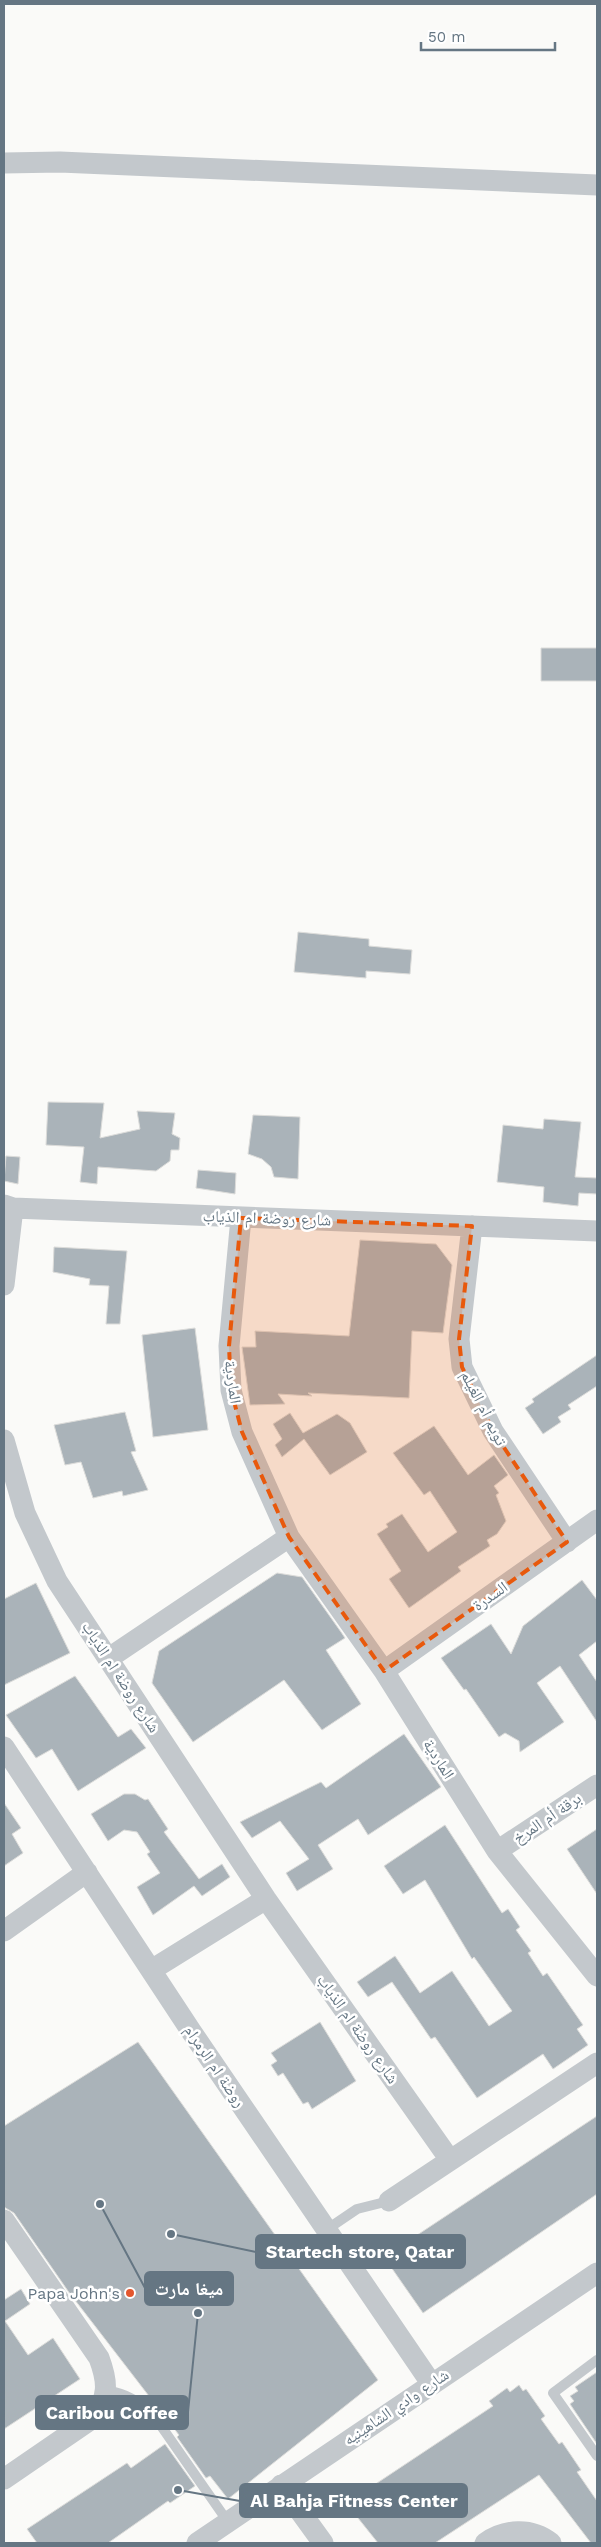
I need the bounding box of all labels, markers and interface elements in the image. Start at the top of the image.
scale bar [421,20,555,52]
text: 50 m [428,28,465,46]
street label: شارع روضة ام الذياب [202,1206,332,1231]
street label: الماردية [221,1359,245,1405]
street label: تويم أم الغيلم [456,1367,511,1449]
street label: السدرة [469,1577,511,1615]
street label: شارع روضة ام الذياب [77,1618,164,1737]
street label: الماردية [419,1736,459,1782]
street label: برقة أم المرخ [509,1788,585,1848]
street label: شارع روضة ام الذياب [313,1971,403,2088]
street label: روضة ام الرمرام [180,2021,249,2111]
callout: Startech store, Qatar [256,2235,465,2268]
text: Startech store, Qatar [266,2241,454,2262]
callout: ميغا مارت [145,2272,233,2305]
text: ميغا مارت [155,2278,223,2299]
place label: Papa John's [27,2284,120,2303]
marker: Papa John's [124,2287,136,2299]
street label: شارع وادي الشاهينيه [340,2365,454,2452]
callout: Caribou Coffee [36,2396,188,2429]
text: Caribou Coffee [46,2402,178,2423]
callout: Al Bahja Fitness Center [240,2484,467,2517]
text: Al Bahja Fitness Center [250,2490,458,2511]

